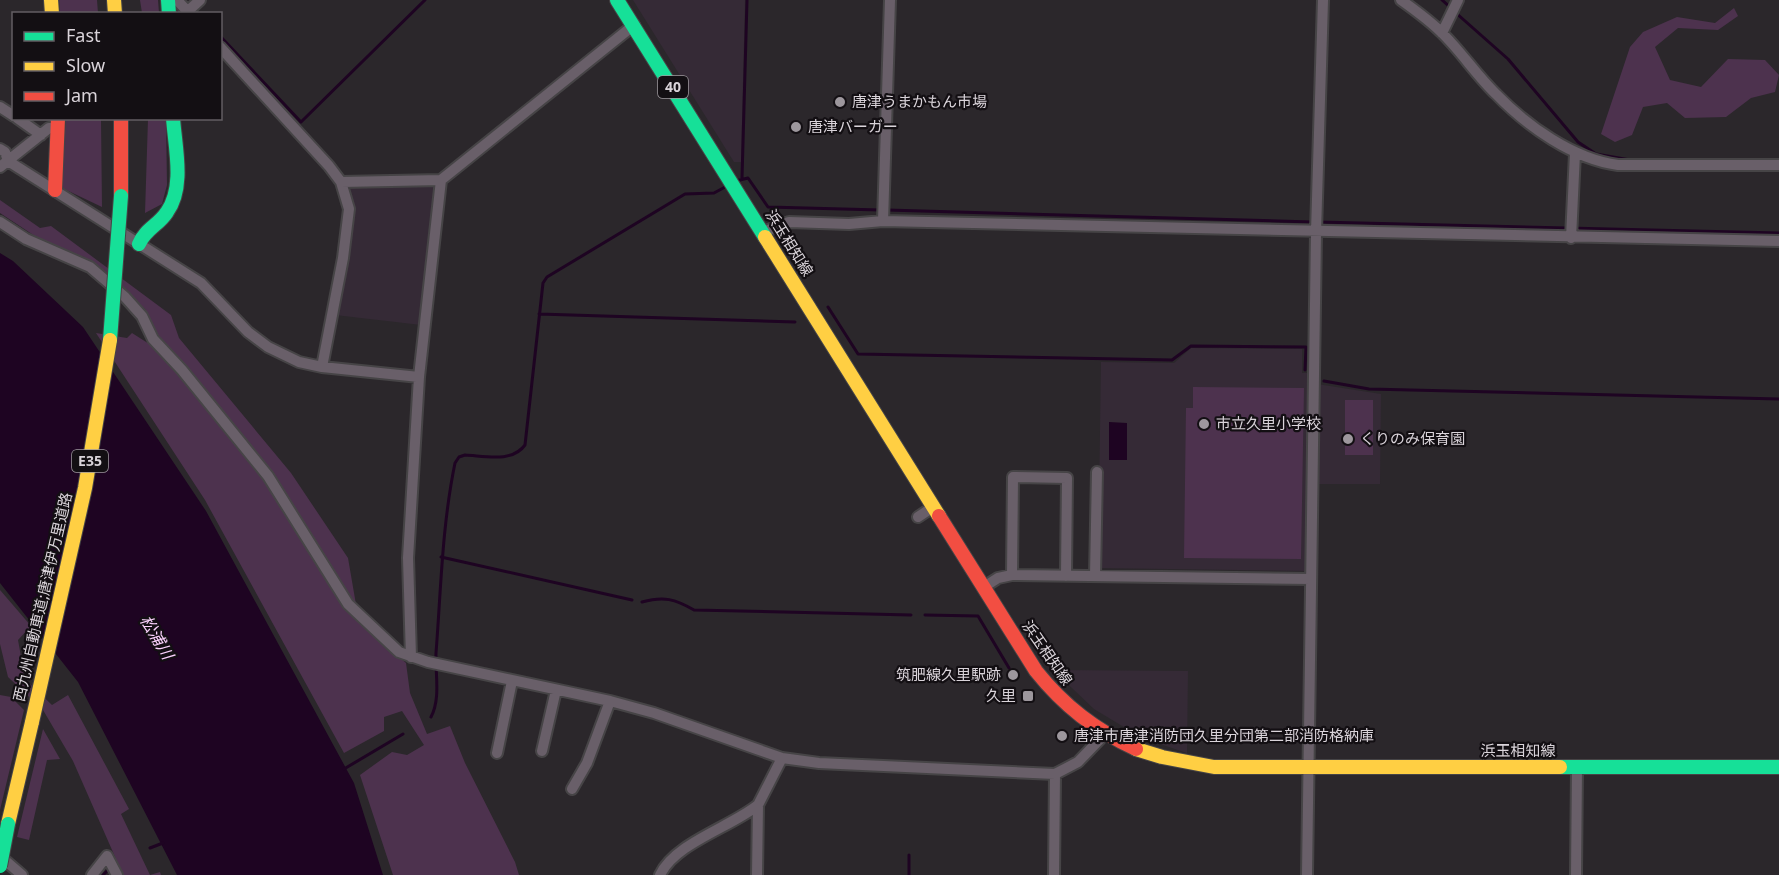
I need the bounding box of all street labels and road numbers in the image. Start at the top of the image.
road number: 40 [658,76,688,98]
street label: 浜玉相知線 [761,205,818,280]
road number: E35 [72,450,108,472]
street label: 西九州自動車道;唐津伊万里道路 [8,490,76,703]
street label: 浜玉相知線 [1018,616,1078,689]
street label: 浜玉相知線 [1480,740,1556,760]

